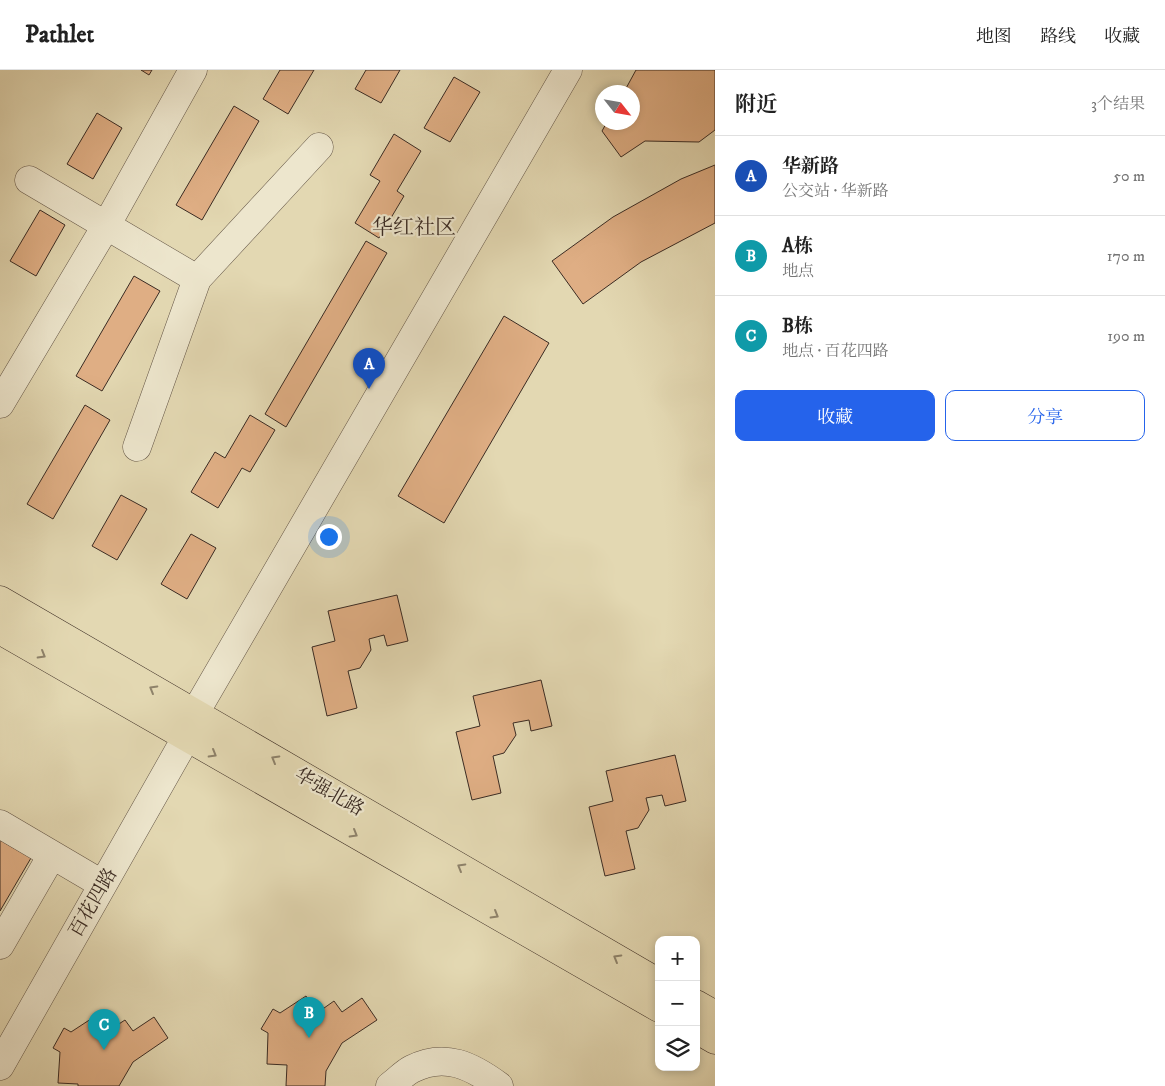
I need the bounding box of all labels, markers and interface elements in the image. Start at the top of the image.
text: Pathlet [25,20,94,50]
text: 地图 [976,26,1012,48]
text: 路线 [1040,26,1076,48]
text: 收藏 [1104,26,1140,48]
north arrow [595,85,640,130]
text: 附近 [735,92,777,118]
text: 3个结果 [1091,94,1145,114]
text: 华新路 [782,155,839,178]
text: A [746,166,756,186]
text: 50 m [1113,166,1145,186]
text: 公交站 · 华新路 [782,181,889,201]
district label: 华红社区 [372,215,456,241]
text: A栋 [782,235,813,258]
text: B [746,246,756,266]
text: 170 m [1107,246,1145,266]
text: 地点 [782,261,814,281]
text: B栋 [782,315,813,338]
text: C [746,326,756,346]
text: 190 m [1107,326,1145,346]
text: 地点 · 百花四路 [782,341,889,361]
pin: A [353,348,385,389]
button: 收藏 [735,390,935,441]
button: 分享 [945,390,1145,441]
your location [316,524,342,550]
one-way arrow [37,648,46,658]
one-way arrow [150,685,159,695]
one-way arrow [208,747,217,757]
one-way arrow [272,756,281,766]
street label: 华强北路 [291,763,368,821]
one-way arrow [349,828,358,838]
street label: 百花四路 [64,864,122,941]
one-way arrow [457,864,466,874]
one-way arrow [490,908,499,918]
map controls [655,936,700,1071]
button: + [655,936,700,981]
one-way arrow [613,954,622,964]
button: − [655,981,700,1026]
pin: B [293,997,325,1038]
pin: C [88,1009,120,1050]
button: layers [655,1026,700,1071]

